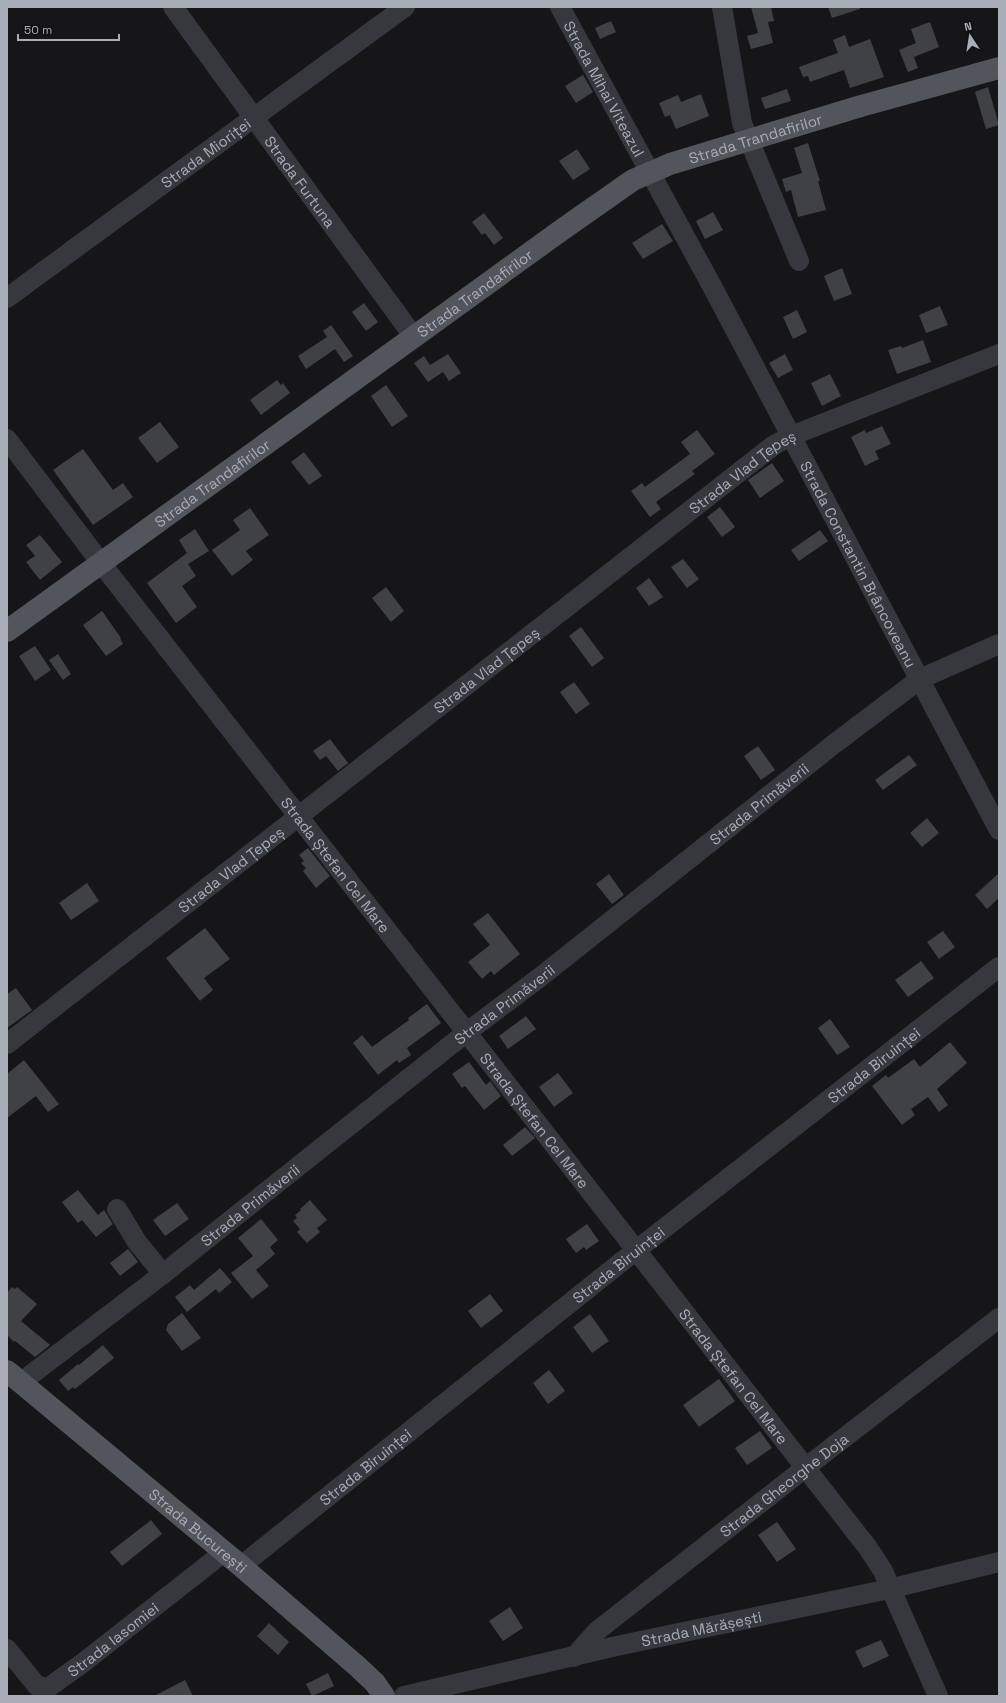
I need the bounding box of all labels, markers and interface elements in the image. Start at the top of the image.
scale bar [18,16,119,42]
north arrow [950,16,990,56]
street label: Strada Mihai Viteazul [560,17,649,160]
text: N [963,19,973,34]
text: 50 m [24,22,52,38]
street label: Strada Trandafirilor [686,109,825,167]
street label: Strada Mioriței [157,114,254,192]
street label: Strada Furtuna [261,132,340,231]
street label: Strada Trandafirilor [413,244,537,341]
street label: Strada Vlad Țepeș [685,426,798,518]
street label: Strada Trandafirilor [150,434,274,531]
street label: Strada Constantin Brâncoveanu [796,457,921,670]
street label: Strada Vlad Țepeș [429,622,543,717]
street label: Strada Primăverii [705,758,812,849]
street label: Strada Ștefan Cel Mare [277,793,395,936]
street label: Strada Vlad Țepeș [174,822,288,916]
street label: Strada Primăverii [450,960,558,1048]
street label: Strada Biruinței [823,1023,924,1107]
street label: Strada Ștefan Cel Mare [476,1049,594,1192]
street label: Strada Primăverii [197,1160,303,1250]
street label: Strada Biruinței [568,1222,668,1307]
street label: Strada Ștefan Cel Mare [675,1304,793,1448]
street label: Strada Biruinței [315,1424,415,1509]
street label: Strada Gheorghe Doja [716,1428,852,1541]
street label: Strada București [145,1484,251,1577]
street label: Strada Iasomiei [63,1598,162,1681]
street label: Strada Mărășești [639,1606,763,1650]

